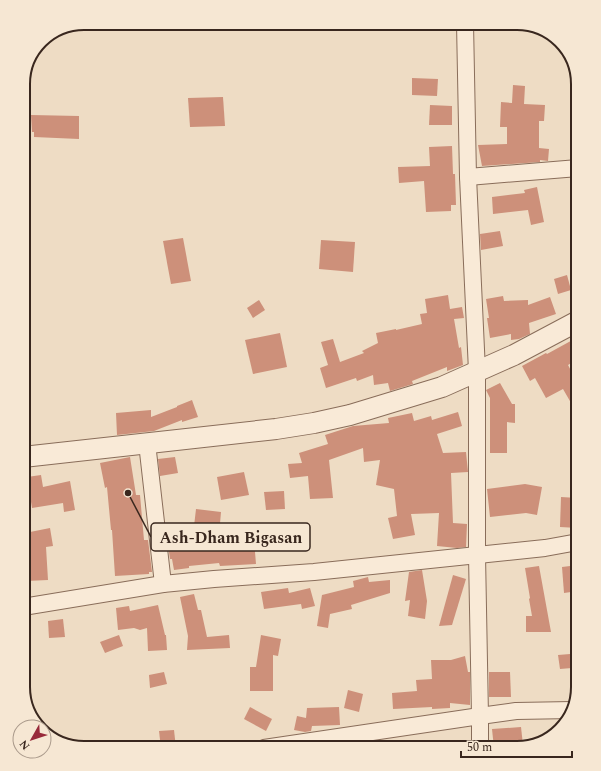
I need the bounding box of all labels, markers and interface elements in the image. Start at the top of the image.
callout: Ash-Dham Bigasan [151,523,310,551]
text: Ash-Dham Bigasan [160,526,303,550]
north arrow [12,719,52,759]
scale bar [461,733,572,759]
text: N [15,736,34,754]
text: 50 m [467,738,492,757]

